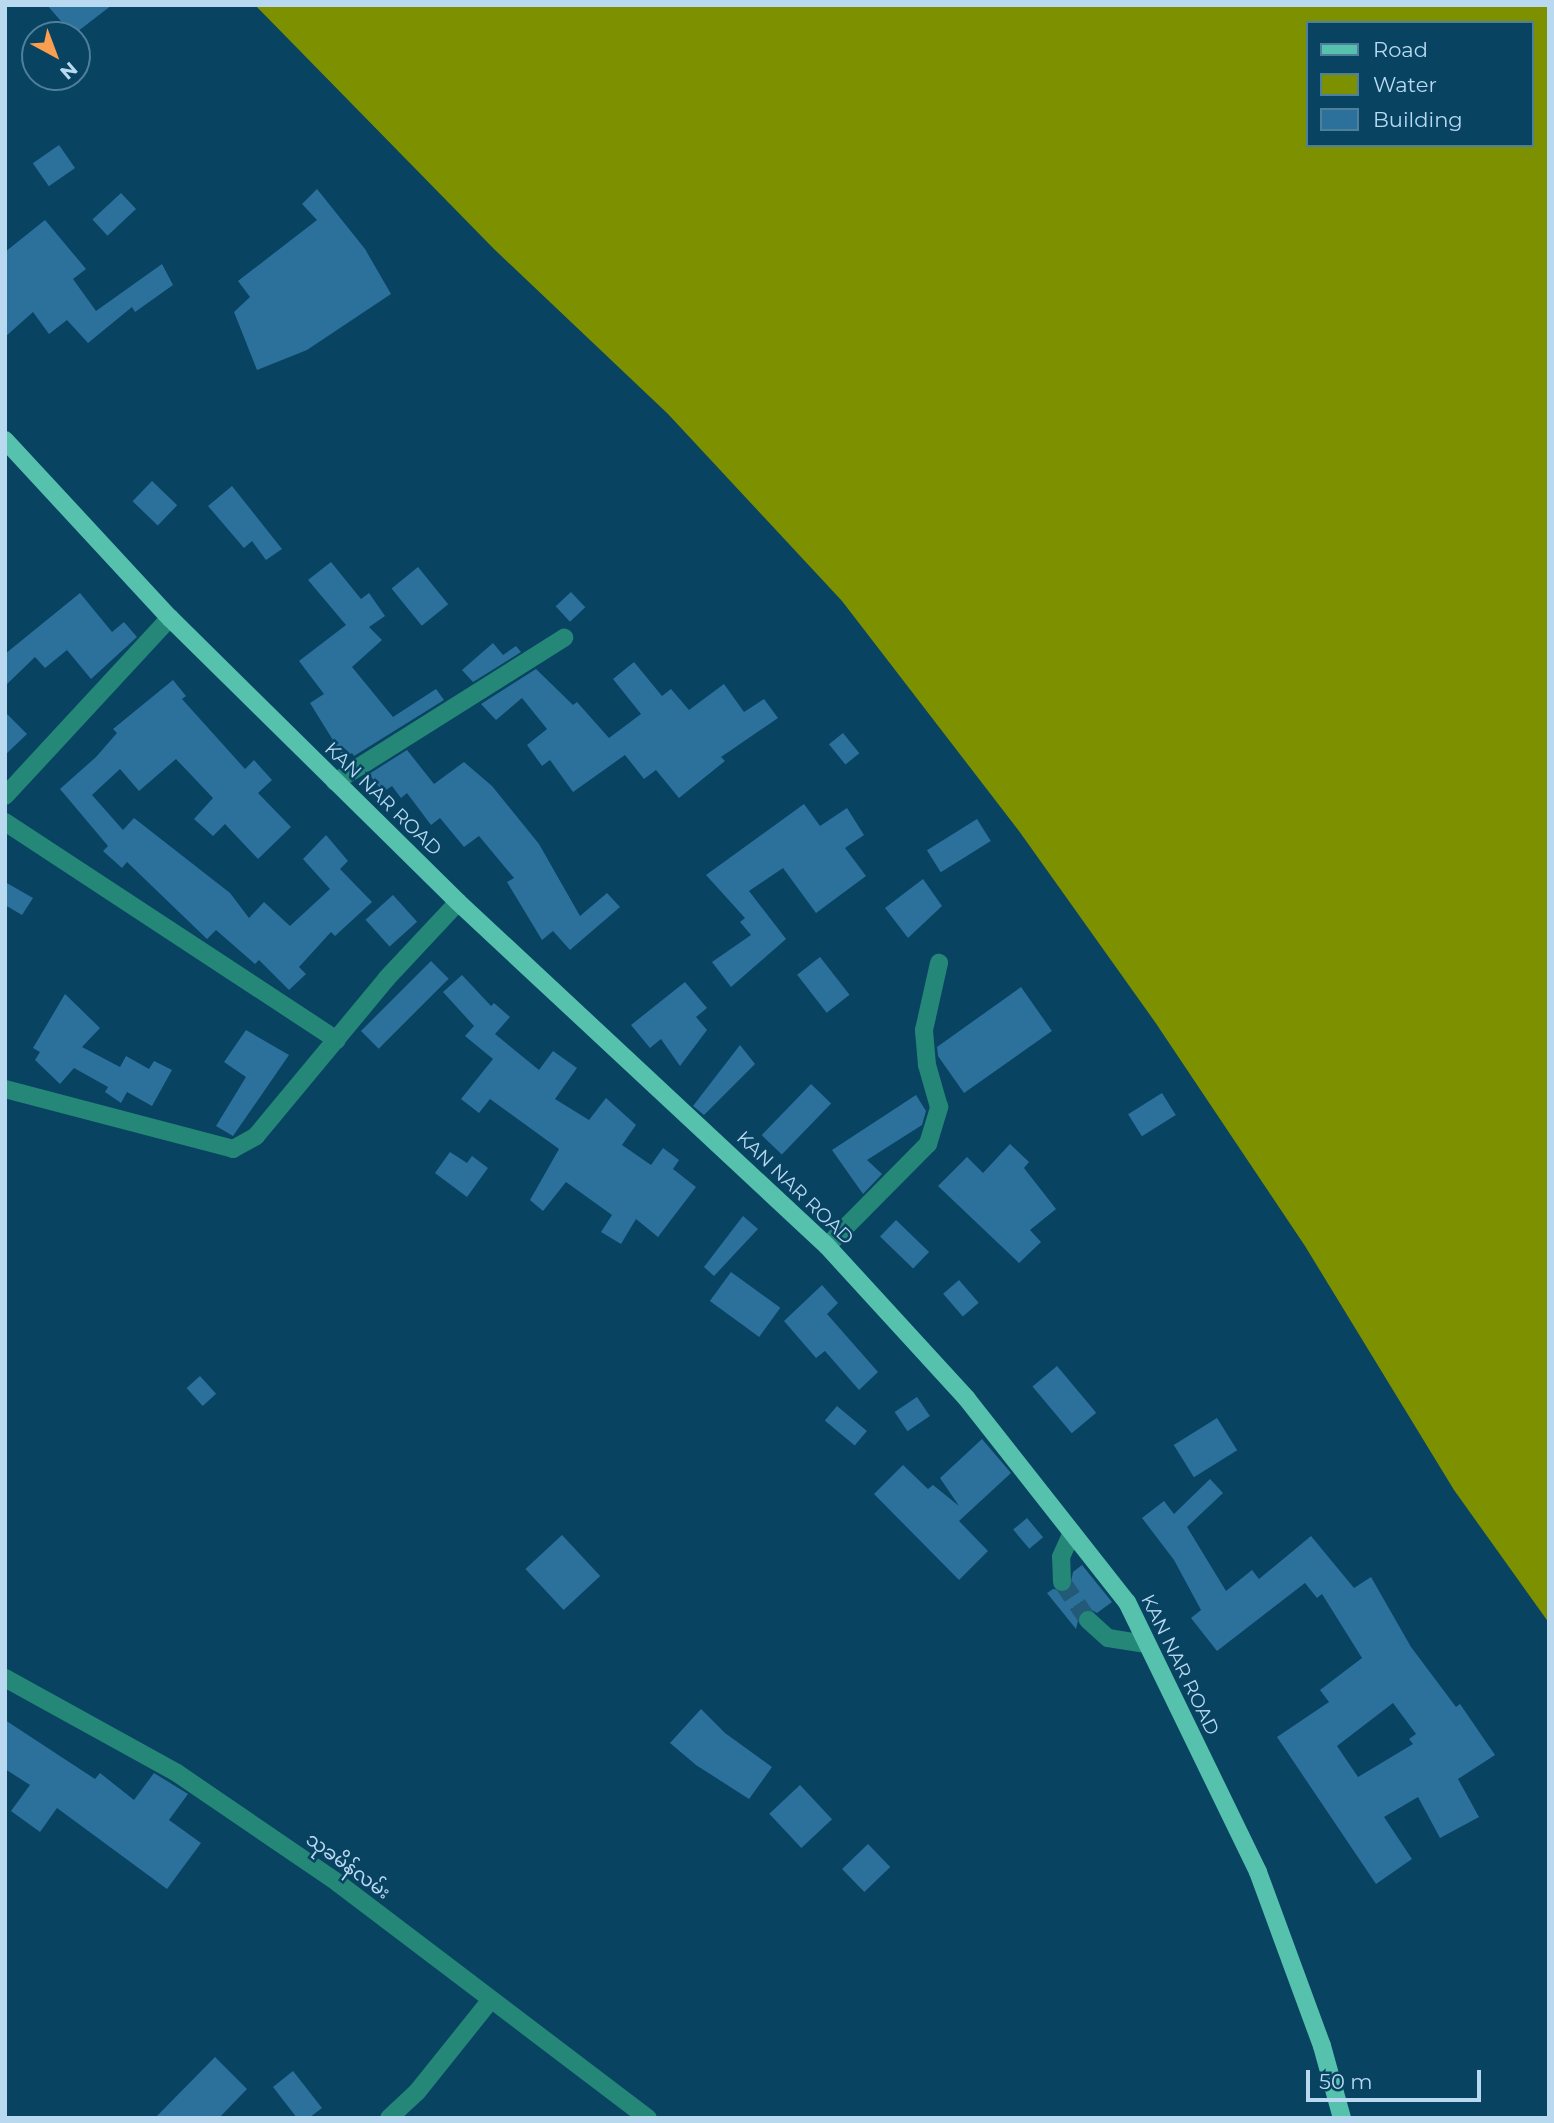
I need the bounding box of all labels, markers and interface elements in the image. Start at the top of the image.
north arrow [21,21,91,91]
legend [1306,21,1533,147]
text: Road [1373,37,1428,62]
text: N [55,57,82,84]
text: Water [1373,72,1437,97]
text: Building [1373,107,1463,132]
street label: KAN NAR ROAD [320,737,446,861]
street label: KAN NAR ROAD [732,1126,858,1250]
street label: KAN NAR ROAD [1136,1591,1224,1739]
street label: သုခမိန်လမ်း [301,1828,395,1904]
scale bar [1309,2056,1484,2100]
text: 50 m [1319,2069,1373,2094]

